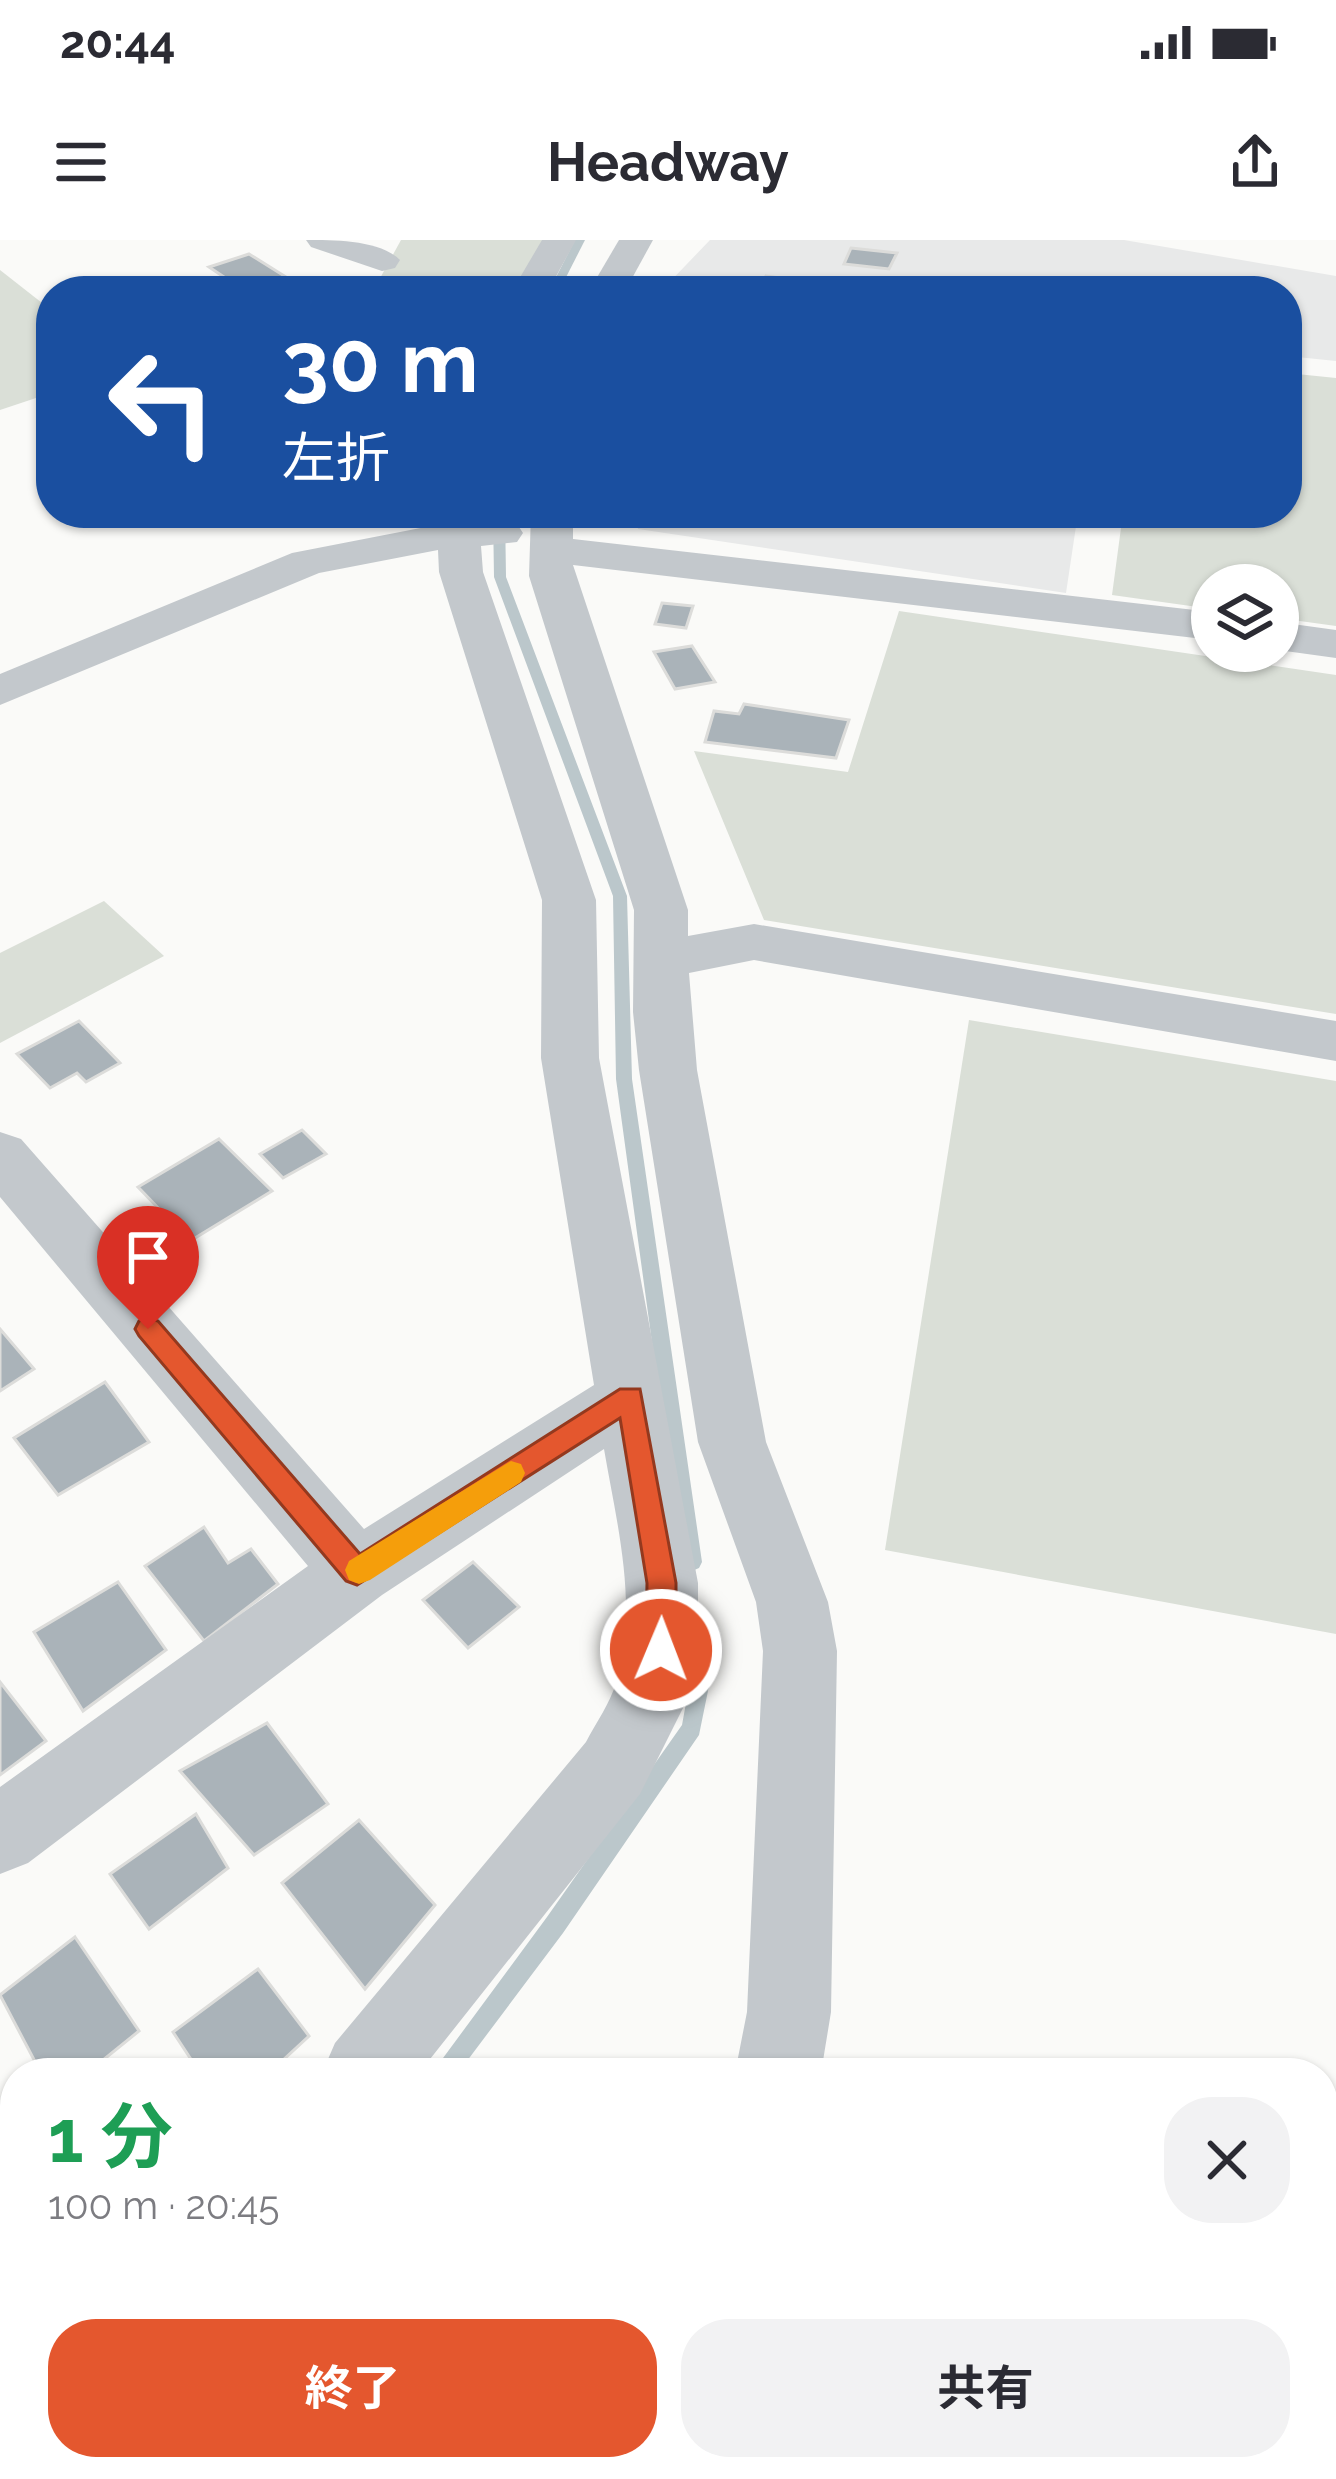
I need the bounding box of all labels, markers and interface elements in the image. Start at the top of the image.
text: 20:44 [60,16,176,69]
icon: menu [48,129,114,195]
icon: share [1222,129,1288,195]
text: Headway [547,130,789,194]
text: 30 m [282,313,479,412]
icon: left [84,324,240,480]
text: 左折 [282,426,390,490]
map controls [1191,564,1299,672]
button: layers [1191,564,1299,672]
pin [97,1206,199,1329]
icon: arrive [115,1224,181,1290]
position arrow [598,1587,724,1713]
text: 1 分 [48,2094,173,2179]
button: close [1164,2097,1290,2223]
text: 100 m · 20:45 [48,2182,280,2228]
button: 終了 [48,2319,657,2457]
button: 共有 [681,2319,1290,2457]

